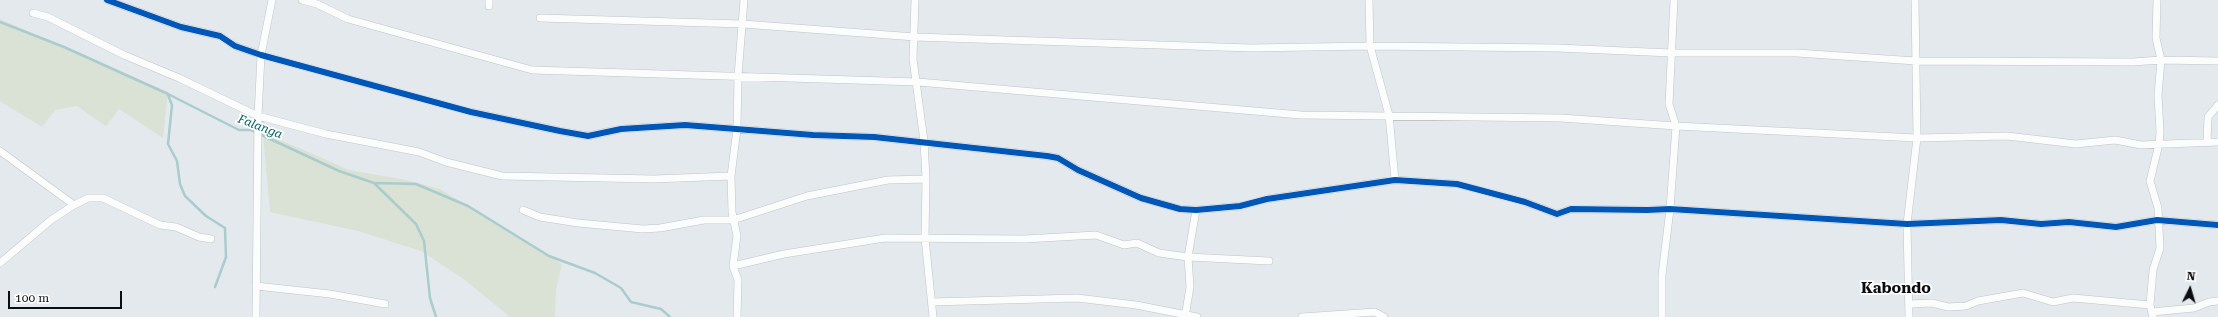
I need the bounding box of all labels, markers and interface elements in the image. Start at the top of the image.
water label: Falanga [236,112,284,142]
north arrow [2170,269,2210,309]
text: N [2186,270,2196,283]
district label: Kabondo [1861,280,1931,298]
scale bar [10,283,124,309]
text: 100 m [15,291,49,305]

